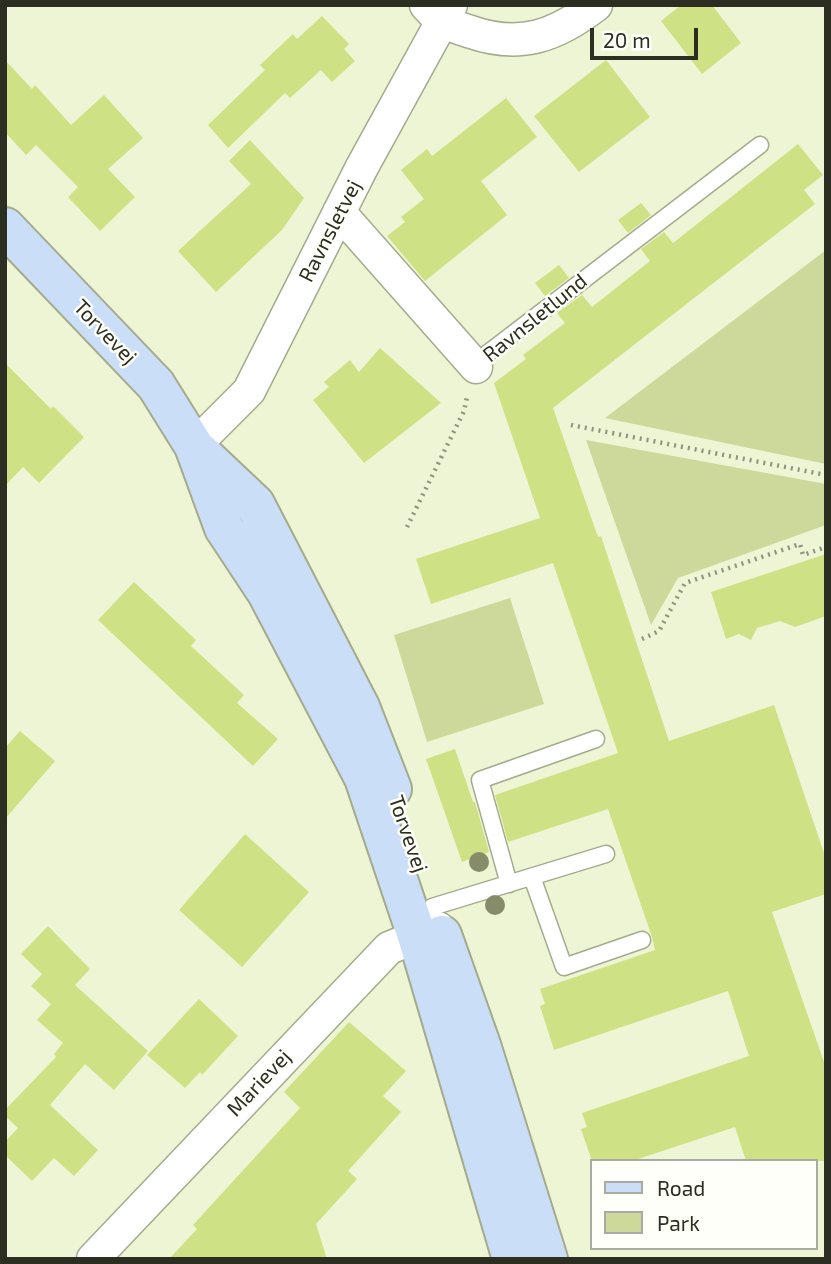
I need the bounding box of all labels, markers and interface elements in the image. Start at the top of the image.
scale bar [593,14,702,58]
text: 20 m [603,27,651,52]
street label: Ravnsletvej [293,176,367,286]
street label: Ravnsletlund [478,268,592,368]
street label: Torvevej [68,294,142,370]
street label: Torvevej [383,792,433,876]
street label: Marievej [222,1044,296,1122]
legend [590,1159,817,1250]
text: Road [657,1175,705,1200]
text: Park [657,1210,700,1235]

